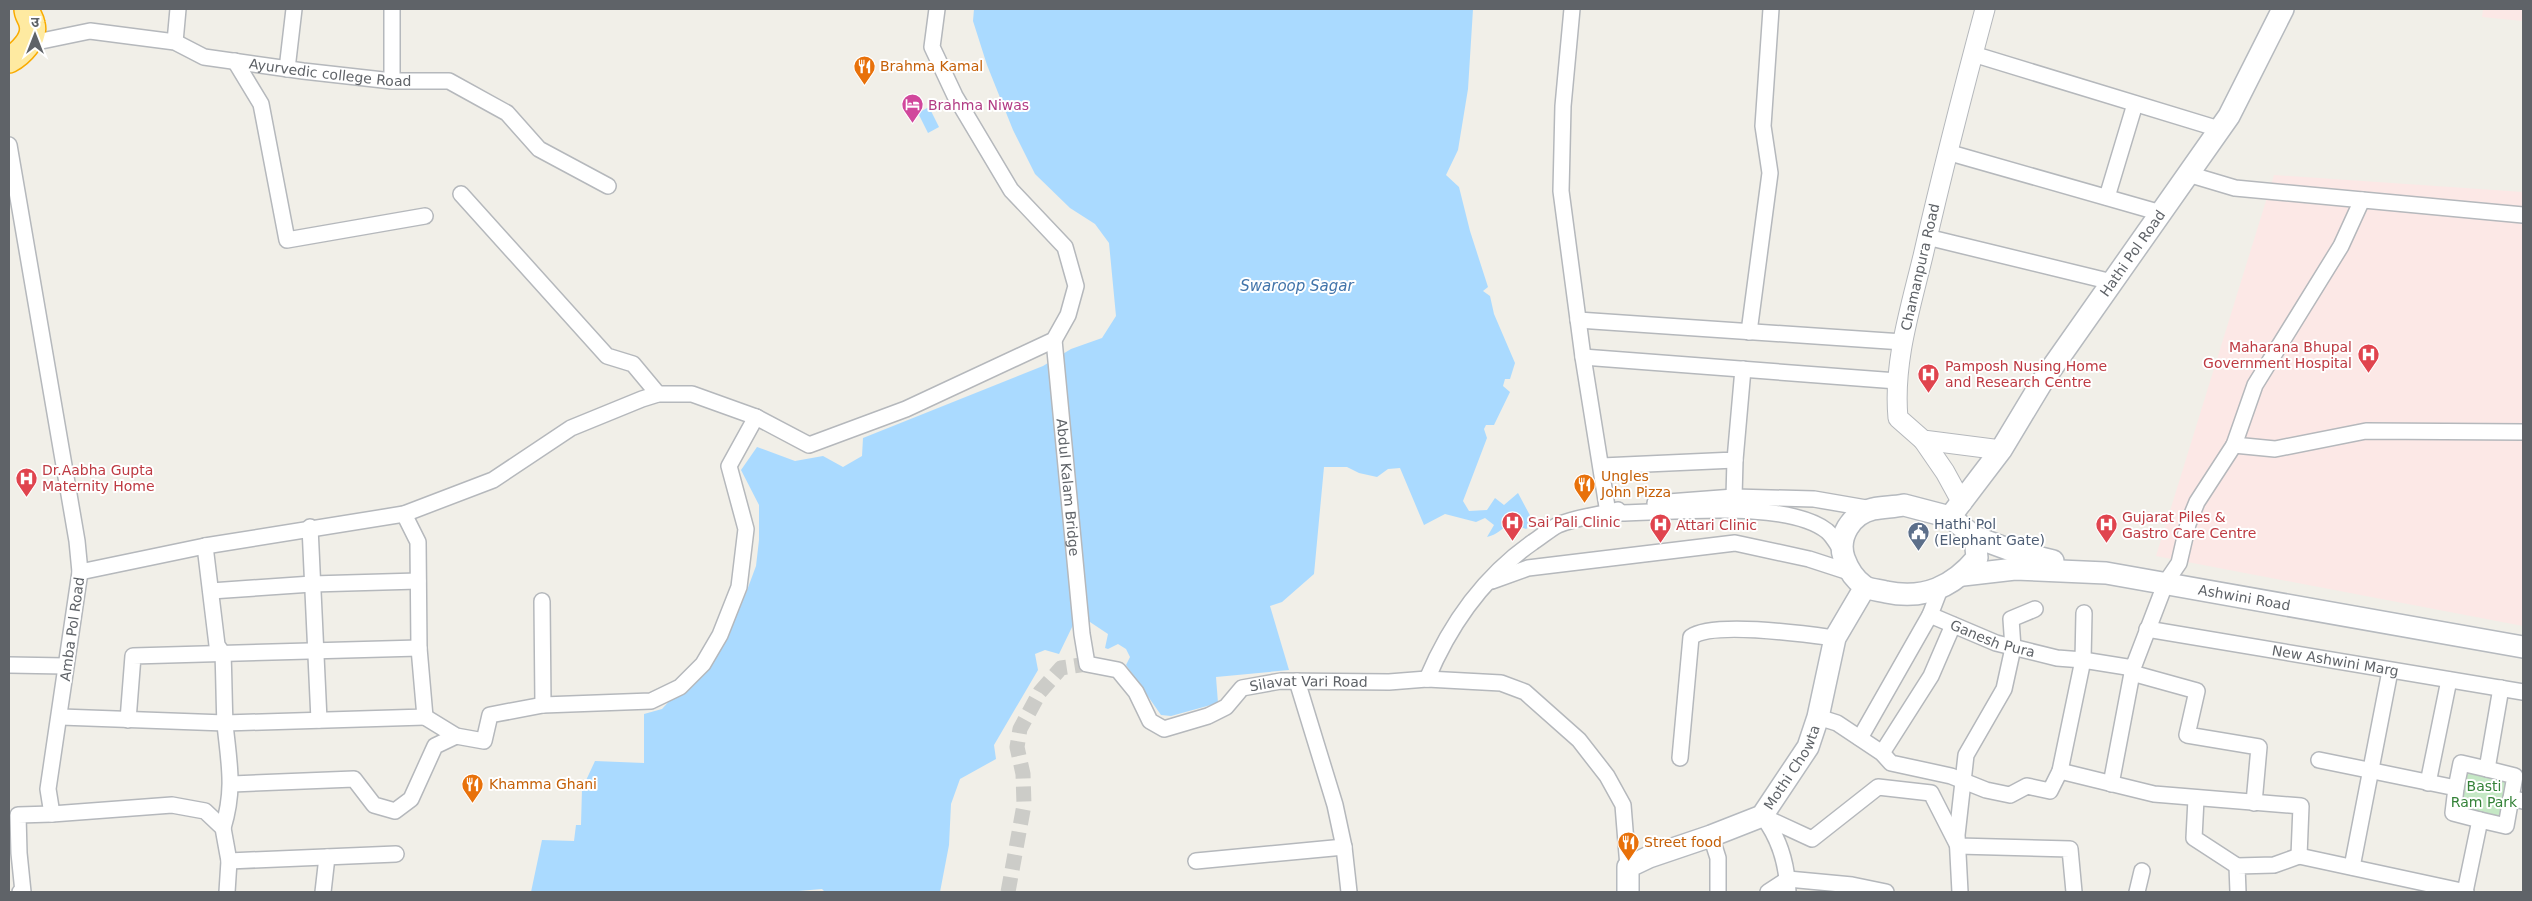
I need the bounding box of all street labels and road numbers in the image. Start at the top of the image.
street label: Ayurvedic college Road [248,55,411,89]
street label: Chamanpura Road [1898,202,1942,332]
street label: Hathi Pol Road [2097,207,2168,300]
street label: Abdul Kalam Bridge [1054,418,1083,557]
street label: Amba Pol Road [57,576,87,682]
street label: Ashwini Road [2197,582,2292,614]
street label: Ganesh Pura [1948,616,2037,660]
street label: New Ashwini Marg [2271,642,2400,679]
street label: Silavat Vari Road [1248,673,1368,694]
street label: Mothi Chowta [1761,723,1823,813]

